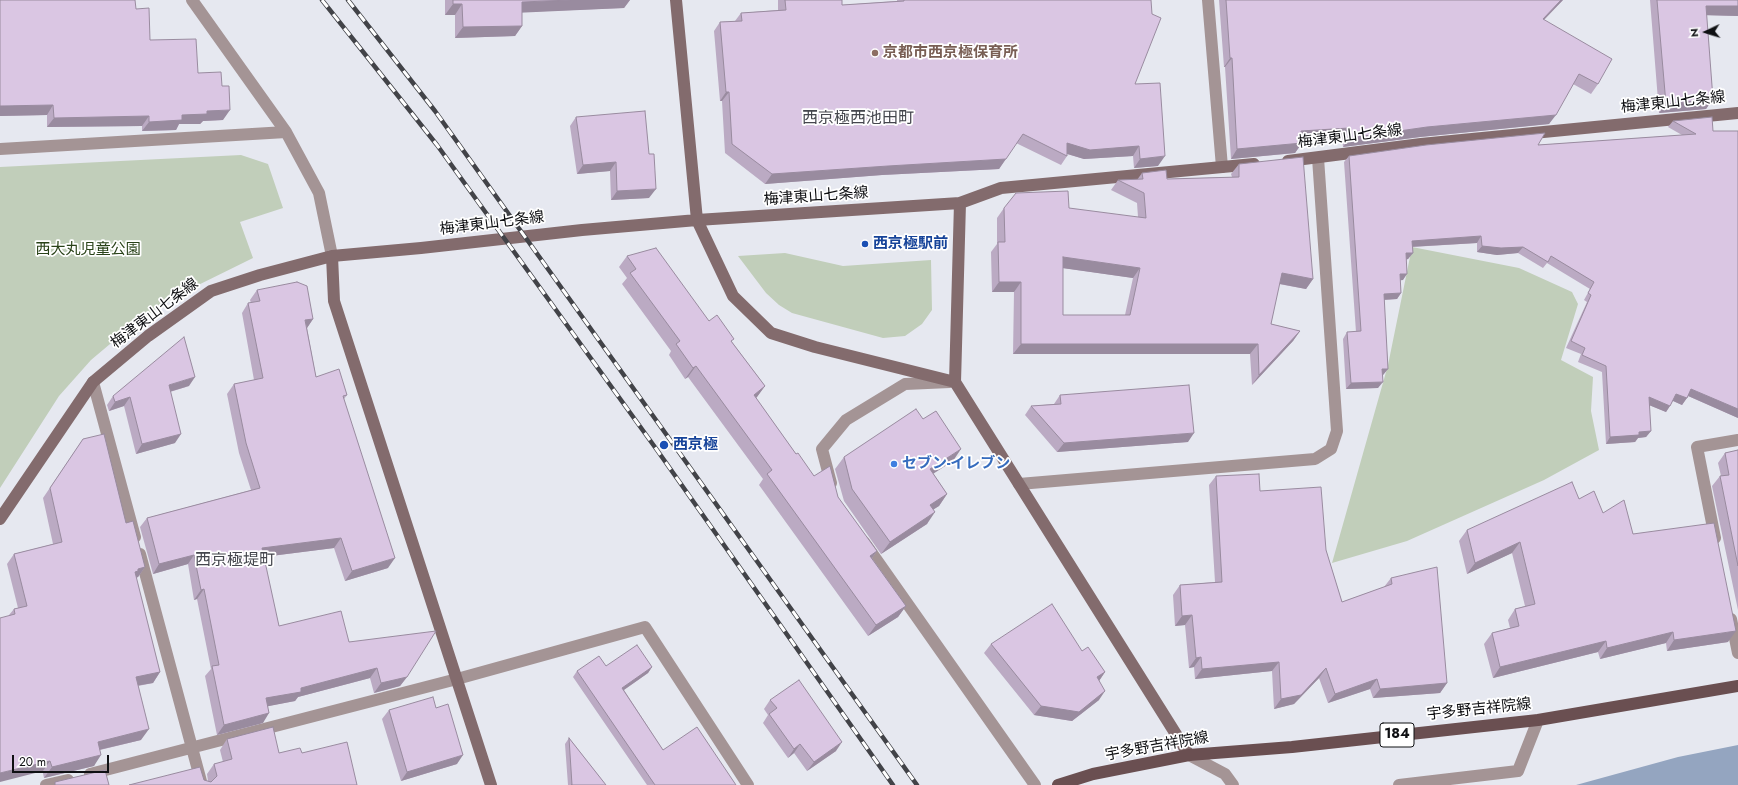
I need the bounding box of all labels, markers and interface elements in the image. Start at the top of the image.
north arrow [1686,12,1726,52]
text: N [1686,28,1702,38]
place label: 京都市西京極保育所 [883,44,1018,62]
marker: 京都市西京極保育所 [870,48,880,58]
street label: 梅津東山七条線 [1620,89,1726,117]
district label: 西京極西池田町 [802,109,914,129]
street label: 梅津東山七条線 [1297,122,1403,152]
street label: 梅津東山七条線 [763,184,869,210]
street label: 梅津東山七条線 [439,209,545,239]
place label: 西京極駅前 [873,235,948,253]
marker: 西京極駅前 [860,239,870,249]
park label: 西大丸児童公園 [36,241,140,259]
street label: 梅津東山七条線 [108,275,202,353]
place label: 西京極 [673,436,718,454]
marker: 西京極 [658,439,670,451]
place label: セブン-イレブン [902,455,1010,473]
marker: セブン-イレブン [889,459,899,469]
district label: 西京極堤町 [195,551,275,571]
street label: 宇多野吉祥院線 [1426,696,1532,724]
road number: 184 [1380,723,1414,747]
street label: 宇多野吉祥院線 [1104,729,1210,765]
scale bar [14,747,111,773]
text: 20 m [19,753,46,771]

